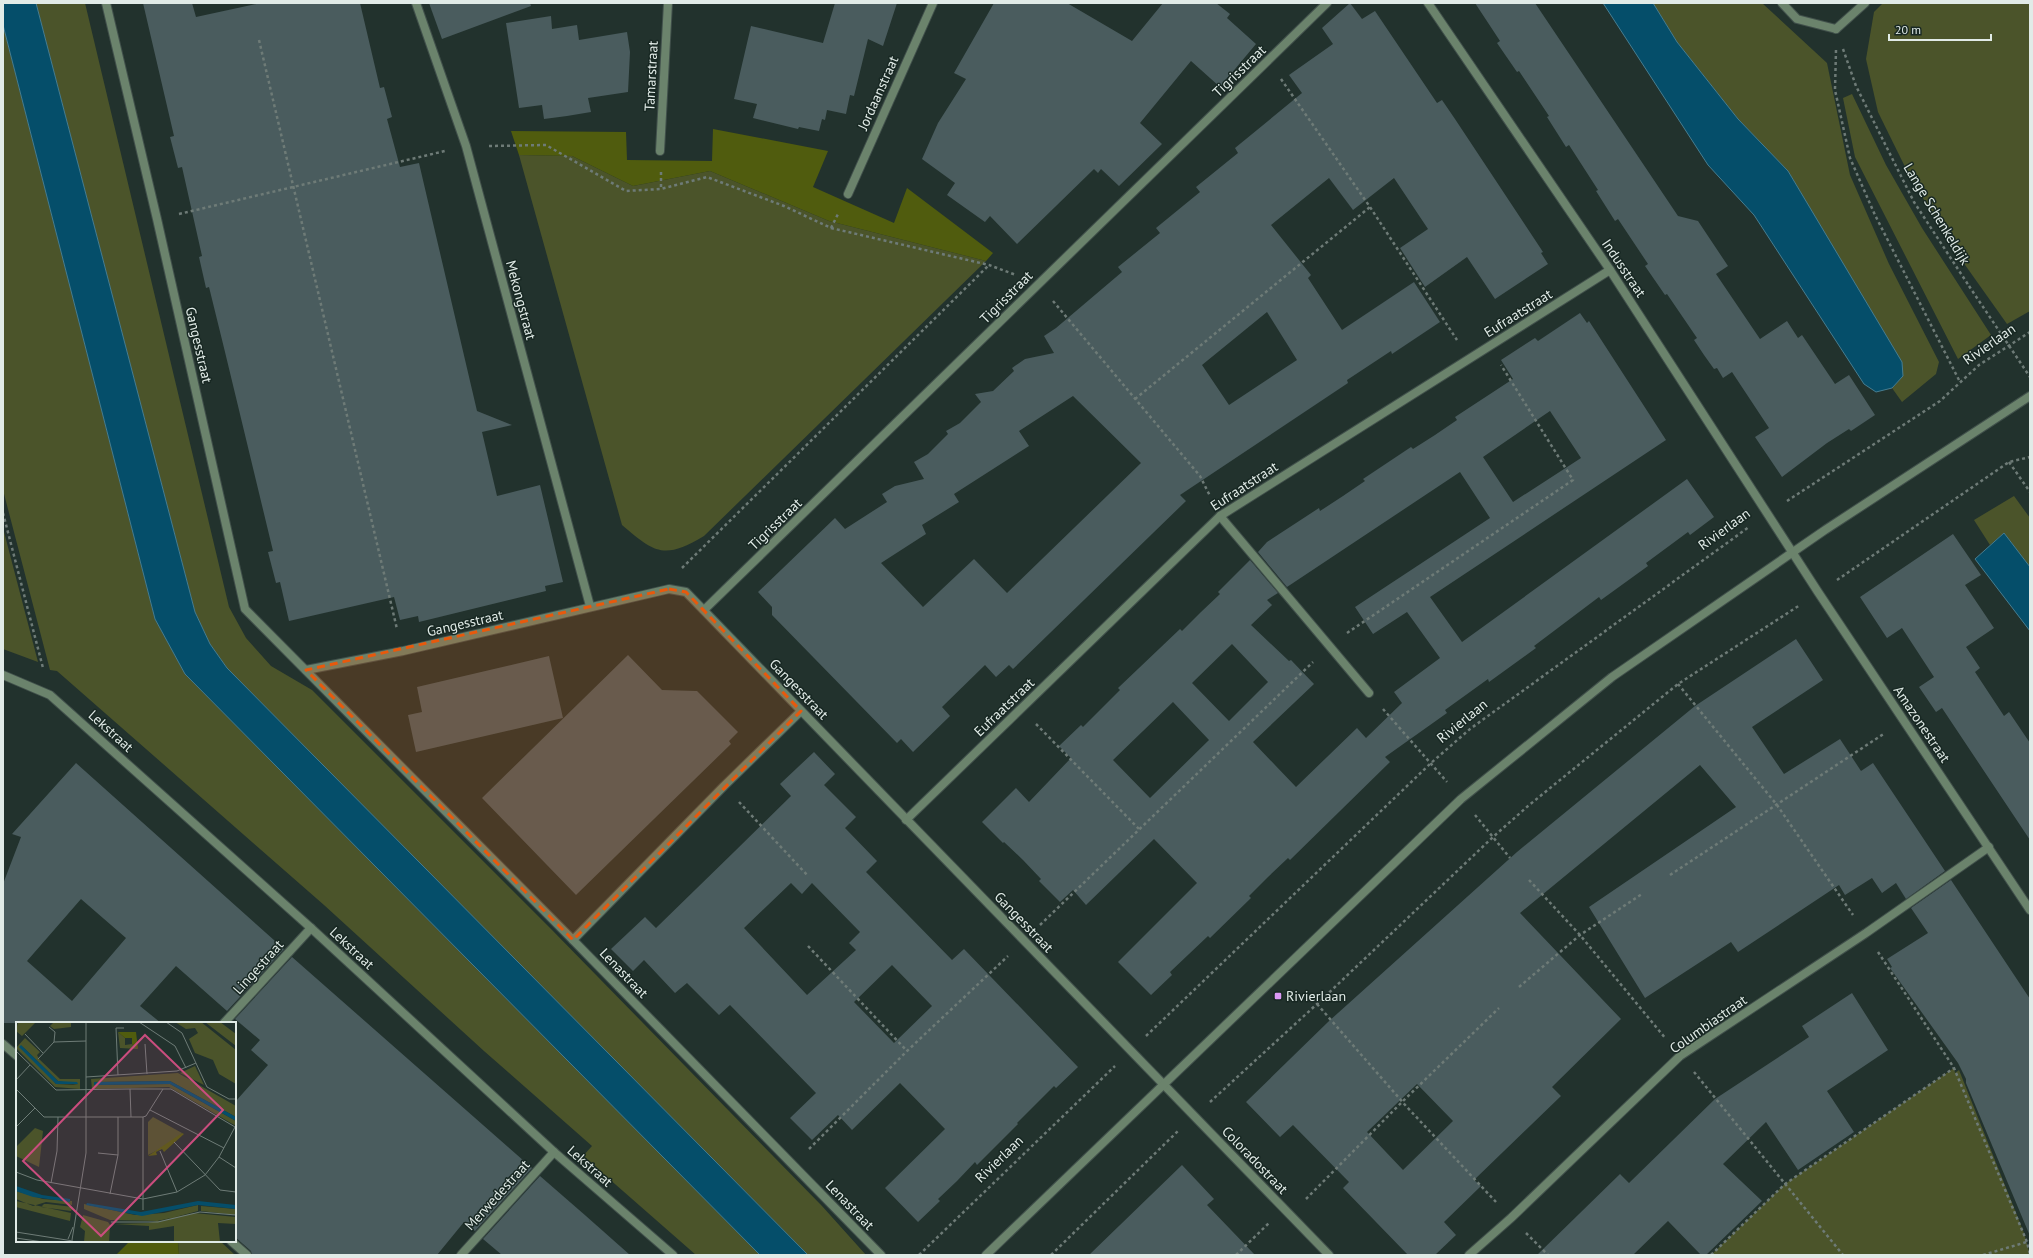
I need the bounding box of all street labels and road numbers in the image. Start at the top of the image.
street label: Tamarstraat [640,40,662,112]
street label: Tigrisstraat [1208,41,1270,101]
street label: Jordaanstraat [853,53,902,134]
street label: Lange Schenkeldijk [1900,160,1975,268]
street label: Indusstraat [1598,235,1650,301]
street label: Mekongstraat [502,258,540,342]
street label: Tigrisstraat [976,267,1036,327]
street label: Eufraatstraat [1481,285,1556,341]
street label: Gangesstraat [181,305,217,385]
street label: Rivierlaan [1959,319,2019,369]
street label: Eufraatstraat [1207,457,1281,515]
street label: Tigrisstraat [744,494,806,554]
street label: Rivierlaan [1694,504,1754,554]
street label: Gangesstraat [425,605,505,641]
street label: Gangesstraat [766,655,833,723]
street label: Eufraatstraat [970,674,1038,740]
street label: Amazonestraat [1890,682,1954,766]
street label: Rivierlaan [1433,695,1491,747]
street label: Lekstraat [85,706,137,756]
street label: Gangesstraat [991,888,1058,956]
street label: Lekstraat [326,923,378,973]
street label: Lingestraat [229,936,287,998]
street label: Lenastraat [596,944,652,1002]
street label: Columbiastraat [1666,991,1750,1057]
street label: Coloradostraat [1218,1122,1292,1198]
street label: Rivierlaan [971,1132,1027,1186]
street label: Lekstraat [564,1141,617,1191]
street label: Merwedestraat [461,1156,534,1234]
street label: Lenastraat [822,1176,878,1234]

